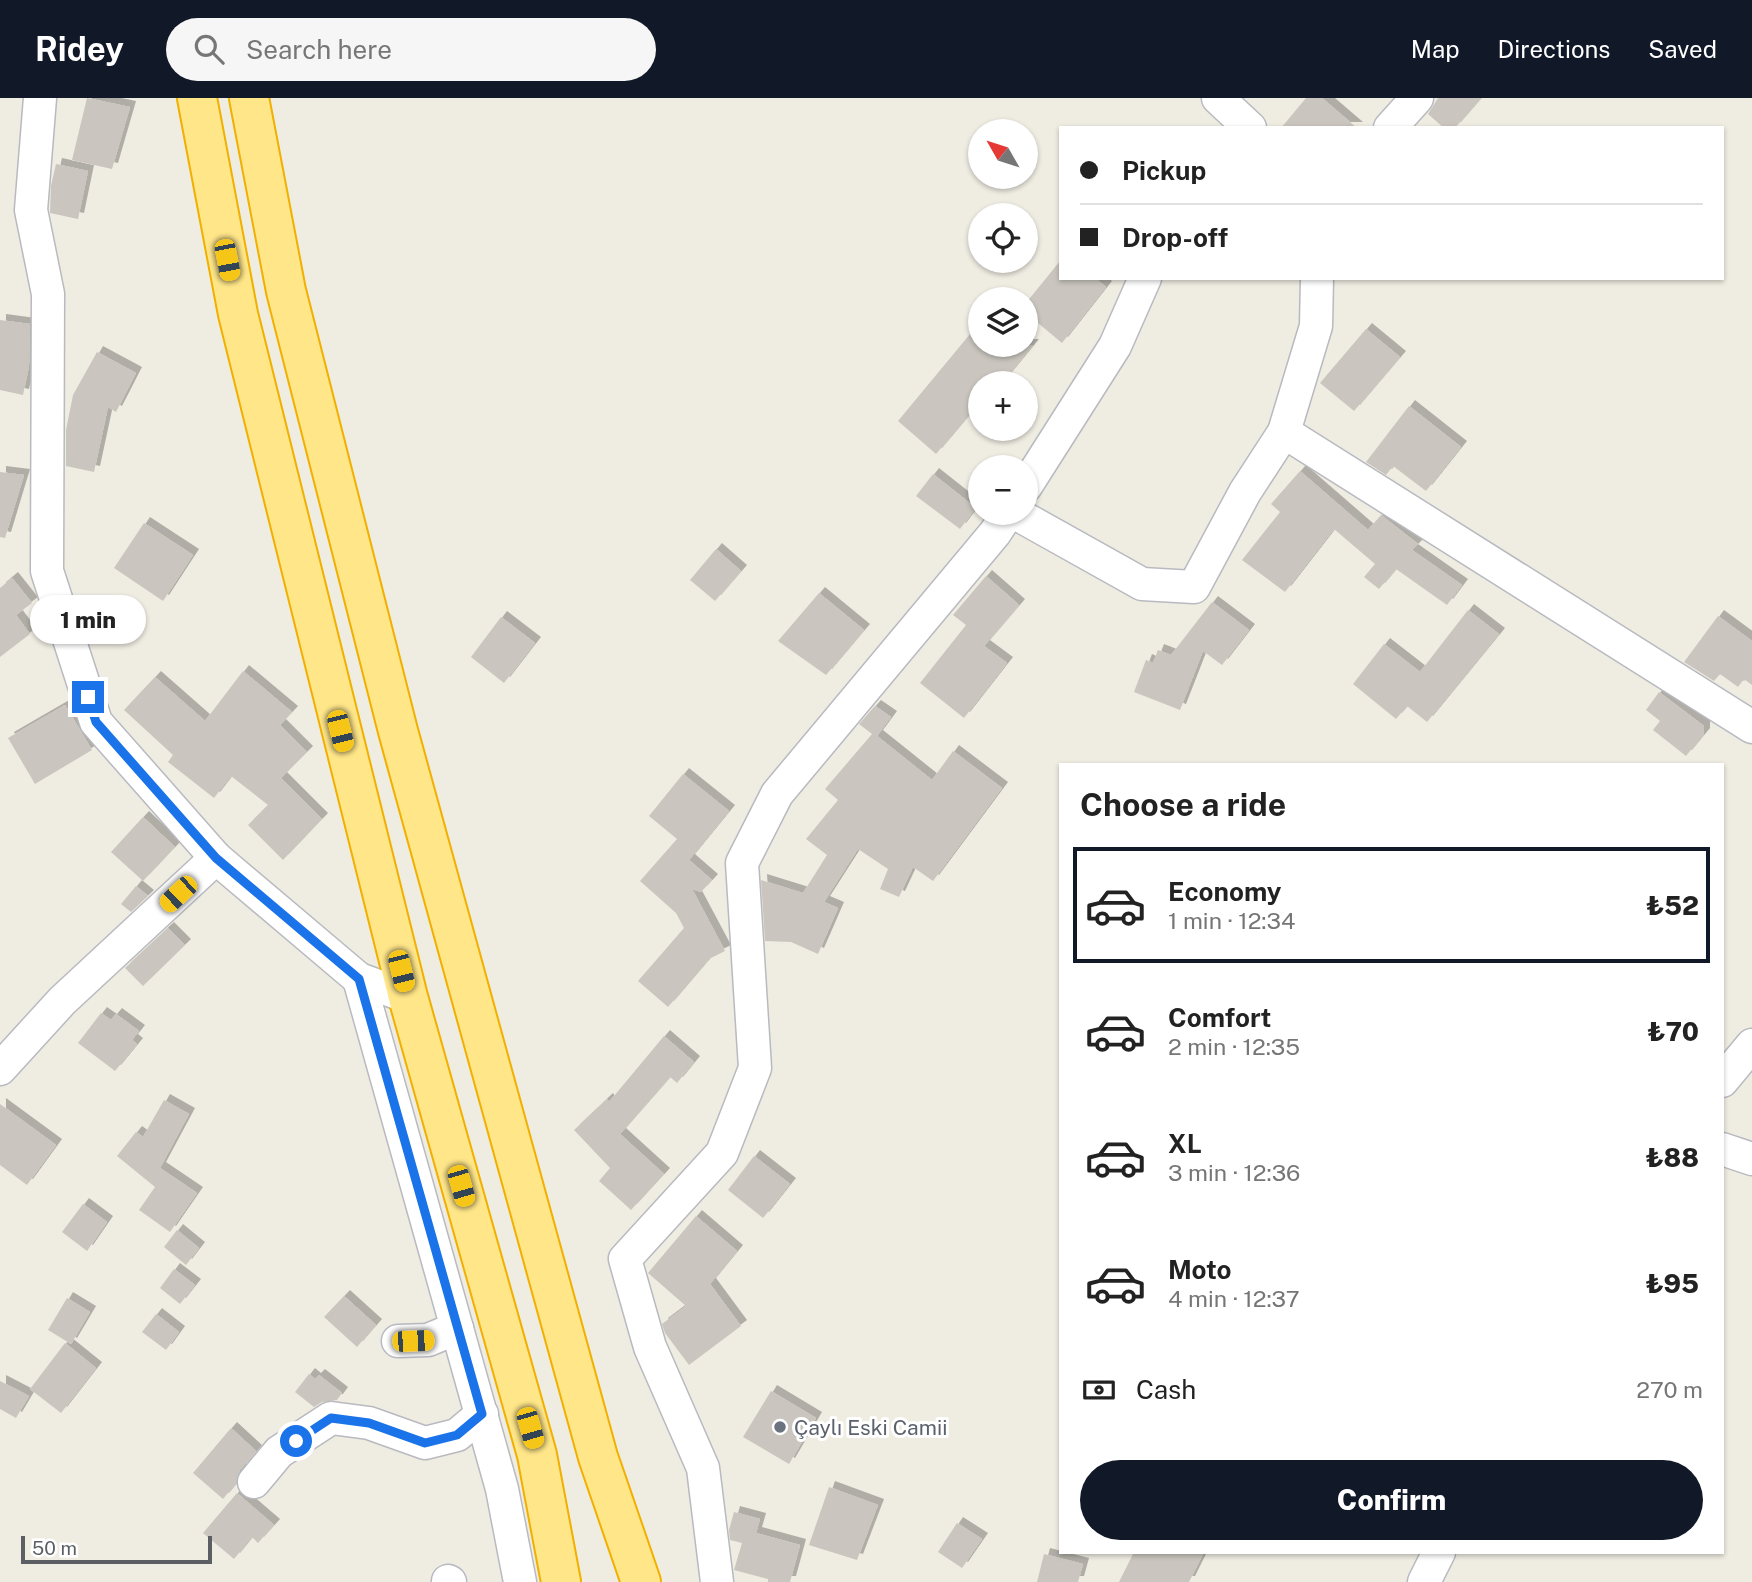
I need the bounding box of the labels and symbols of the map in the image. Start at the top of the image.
north arrow [968,119,1038,189]
car [213,237,242,283]
callout: 1 min [30,596,146,644]
route end [72,681,104,713]
car [325,708,356,754]
car [156,872,201,916]
car [386,948,417,994]
car [446,1163,477,1209]
car [392,1330,435,1352]
car [515,1405,546,1451]
place label: Çaylı Eski Camii [794,1415,947,1440]
marker: Çaylı Eski Camii [772,1419,788,1435]
route start [280,1425,312,1457]
scale bar [21,1533,212,1565]

